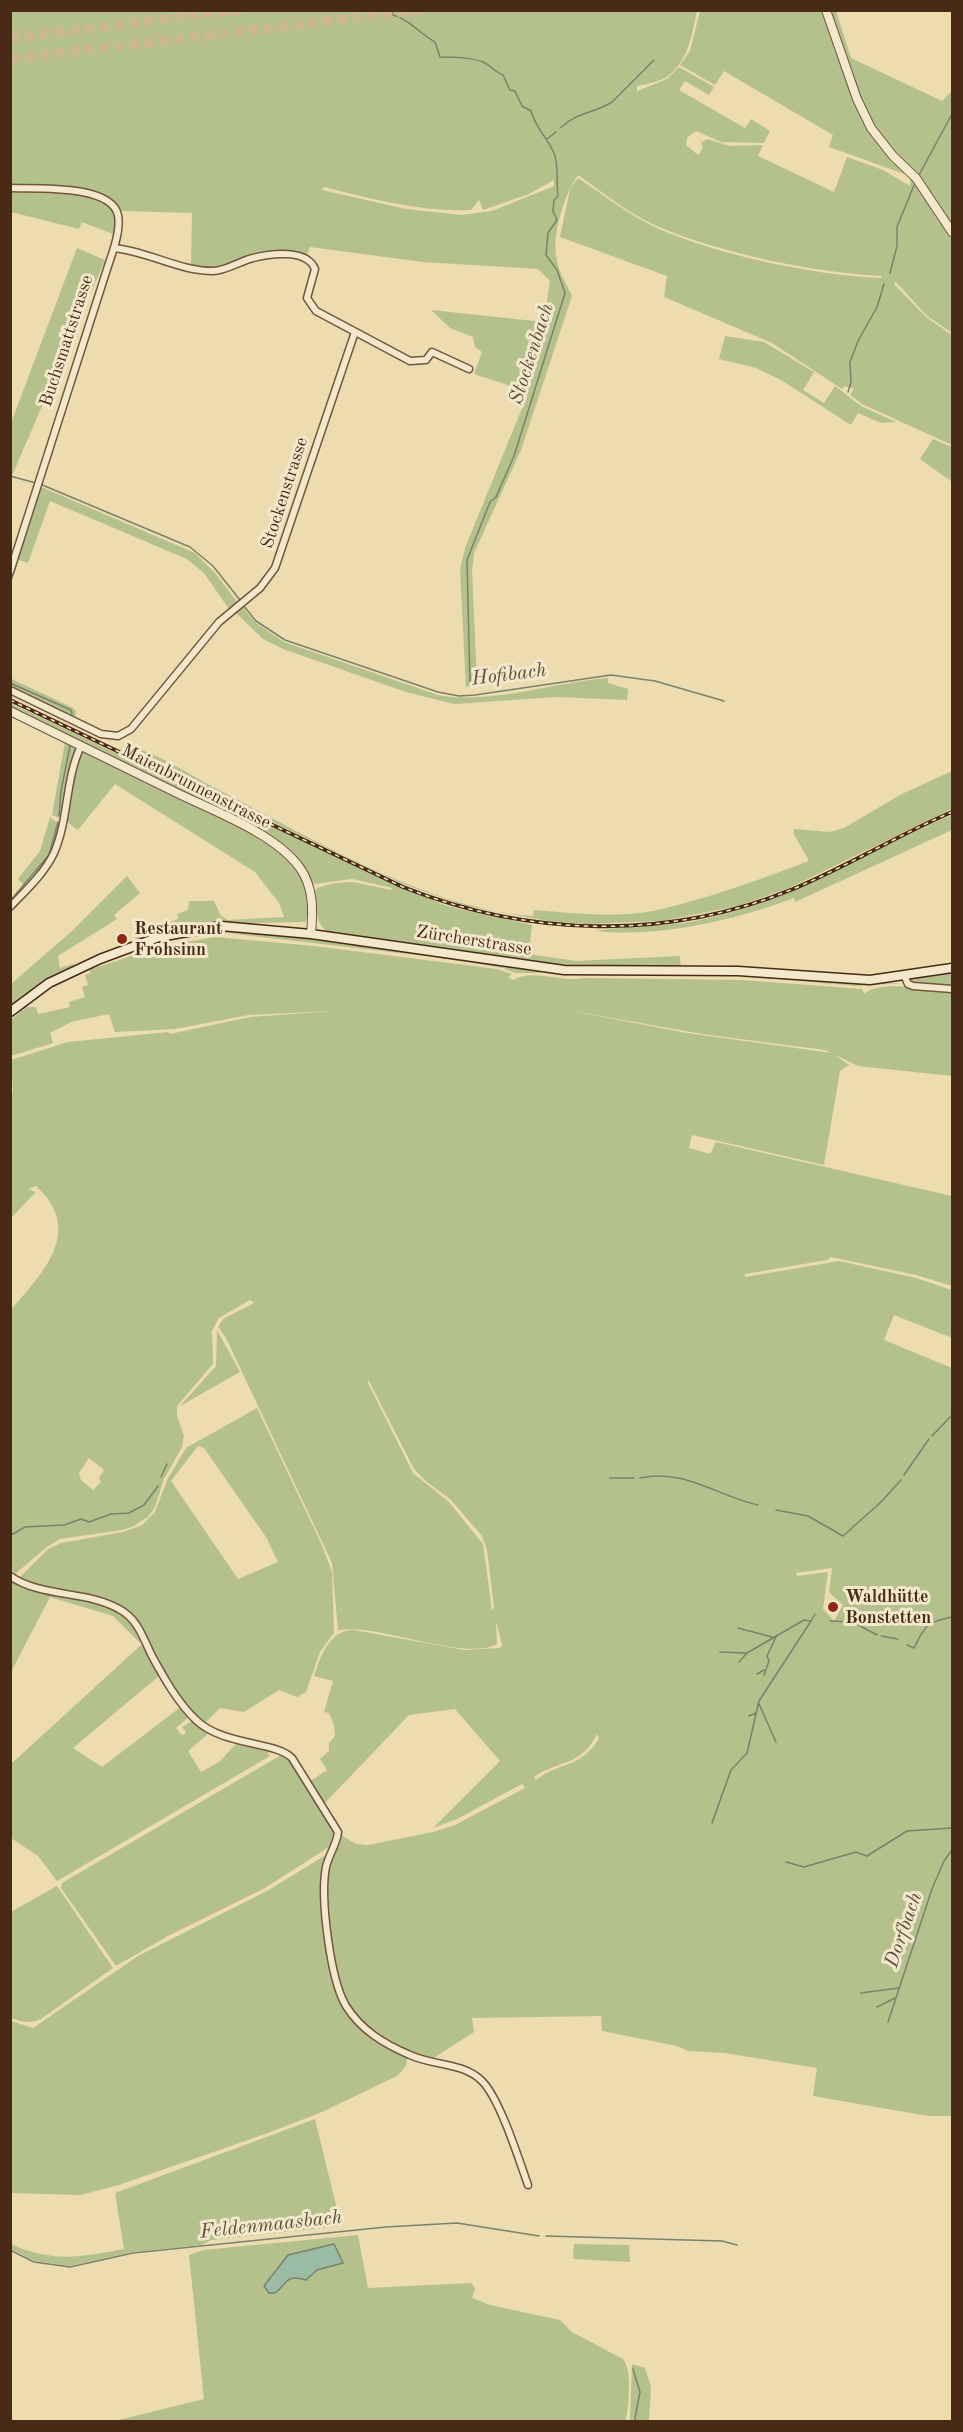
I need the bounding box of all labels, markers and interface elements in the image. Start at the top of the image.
street label: Buchsmattstrasse [35,272,99,410]
water label: Stockenbach [504,300,560,408]
street label: Stockenstrasse [257,435,313,551]
water label: Hofibach [470,659,548,691]
street label: Maienbrunnenstrasse [118,740,274,834]
place label: Restaurant Frohsinn [134,918,222,960]
street label: Zürcherstrasse [415,921,533,961]
marker: Restaurant Frohsinn [115,932,129,946]
place label: Waldhütte Bonstetten [845,1586,931,1628]
marker: Waldhütte Bonstetten [826,1600,840,1614]
water label: Dorfbach [880,1889,928,1971]
water label: Feldenmaasbach [199,2206,343,2244]

